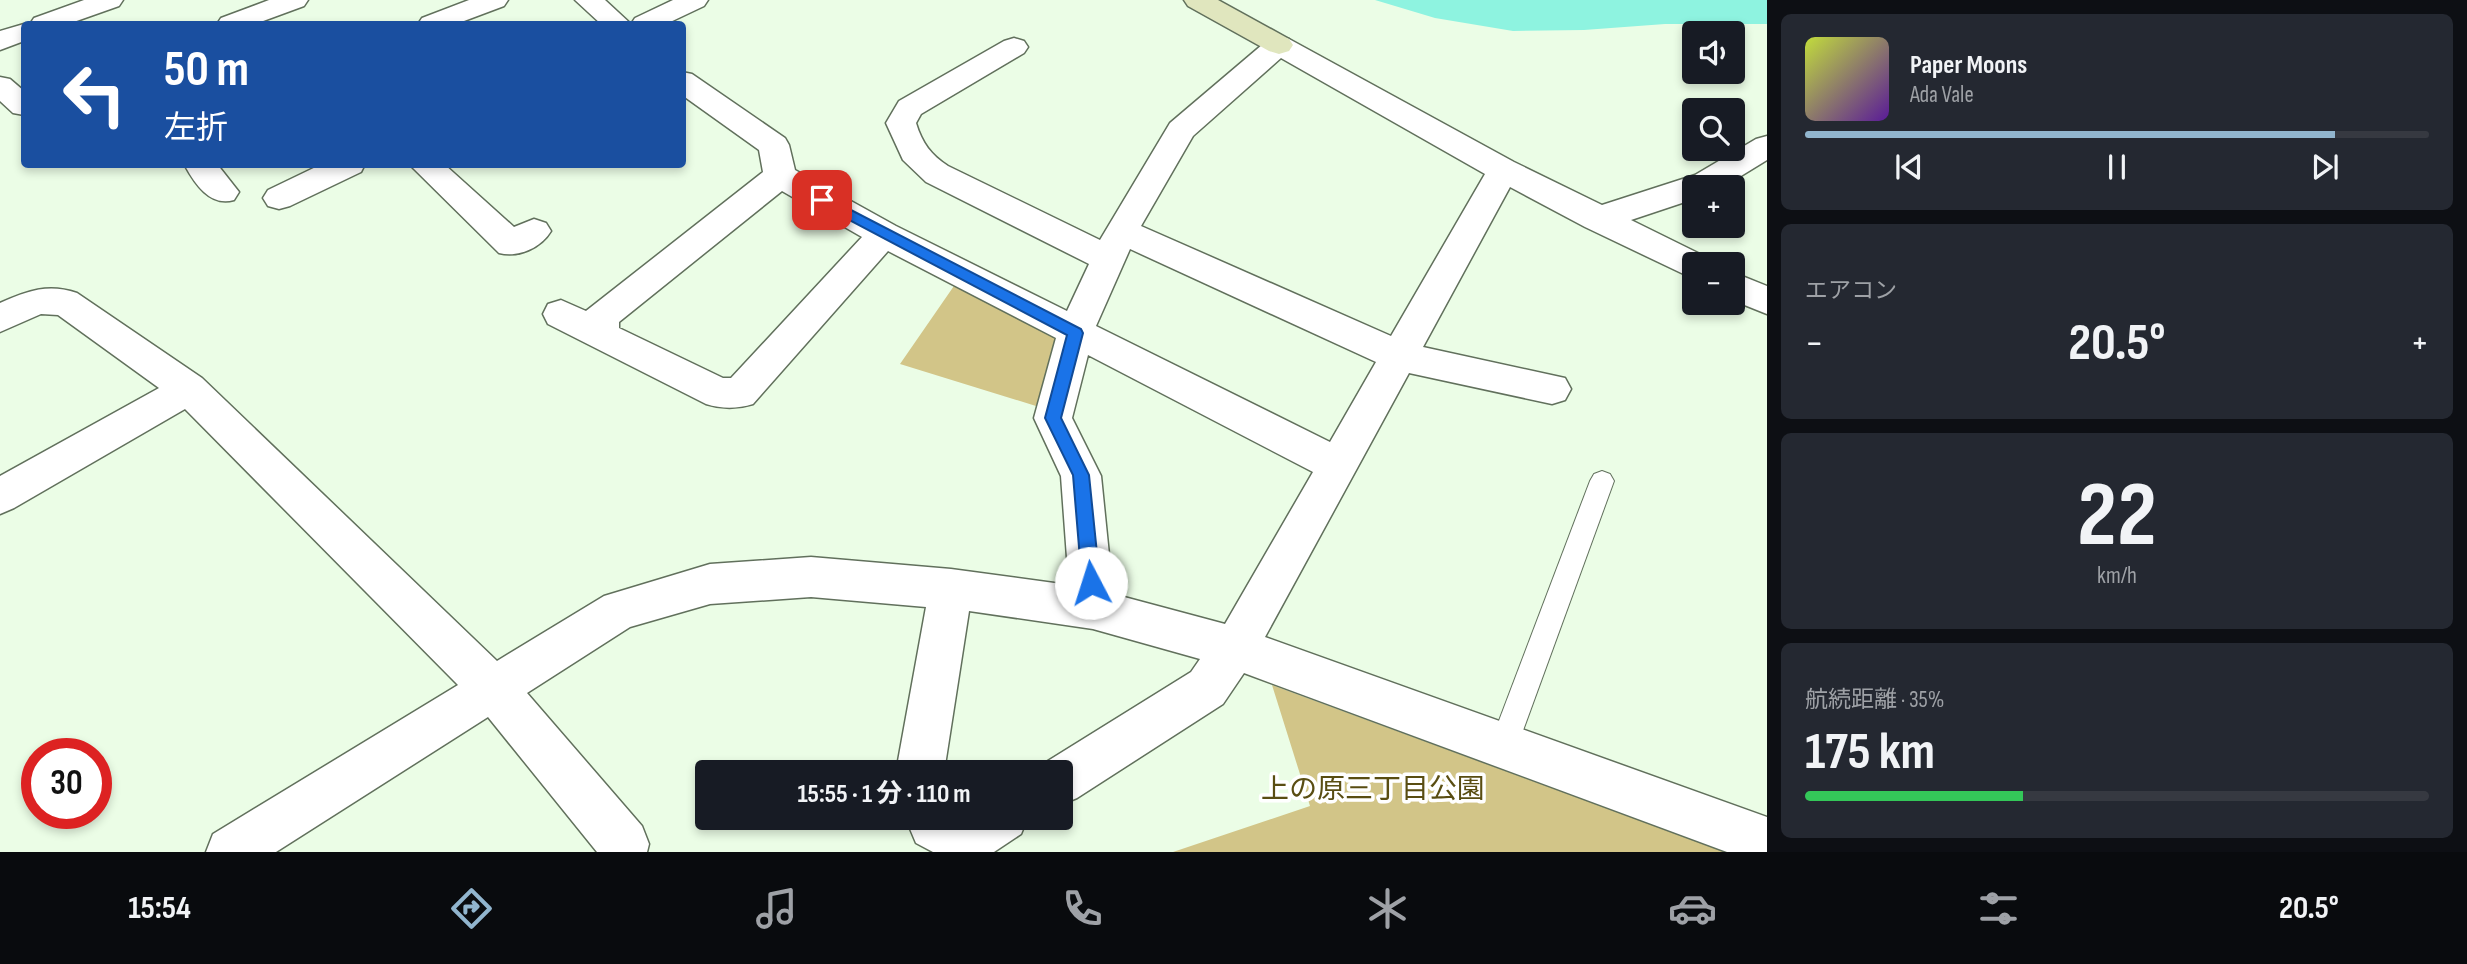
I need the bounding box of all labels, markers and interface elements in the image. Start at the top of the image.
map controls [1682,21,1745,315]
button: sound [1682,21,1745,84]
text: 50 m [164,41,249,100]
icon: left [49,49,140,140]
text: Paper Moons [1910,50,2027,81]
text: Ada Vale [1910,81,1974,109]
button: search [1682,98,1745,161]
text: 左折 [164,109,228,148]
icon: previous [1890,148,1928,186]
icon: pause [2098,148,2136,186]
icon: next [2306,148,2344,186]
pin [792,170,852,230]
button: + [1682,175,1745,238]
icon: arrive [803,181,841,219]
button: − [1682,252,1745,315]
text: エアコン [1805,277,1897,305]
text: 20.5° [2068,312,2166,375]
text: − [1805,321,1824,366]
text: + [2410,321,2429,366]
text: 22 [2077,462,2157,571]
position arrow [1054,546,1128,620]
text: km/h [2097,562,2137,590]
text: 航続距離 · 35% [1805,686,1944,714]
text: 175 km [1805,721,1935,784]
speed limit sign: 30 [21,738,112,829]
park label: 上の原三丁目公園 [1261,773,1485,806]
text: 15:55 · 1 分 · 110 m [797,779,971,810]
icon: directions [447,884,496,933]
icon: music [752,884,801,933]
icon: phone [1058,884,1107,933]
icon: climate [1363,884,1412,933]
icon: car [1668,884,1717,933]
icon: filters [1974,884,2023,933]
text: 15:54 [128,889,191,928]
text: 20.5° [2279,889,2339,928]

